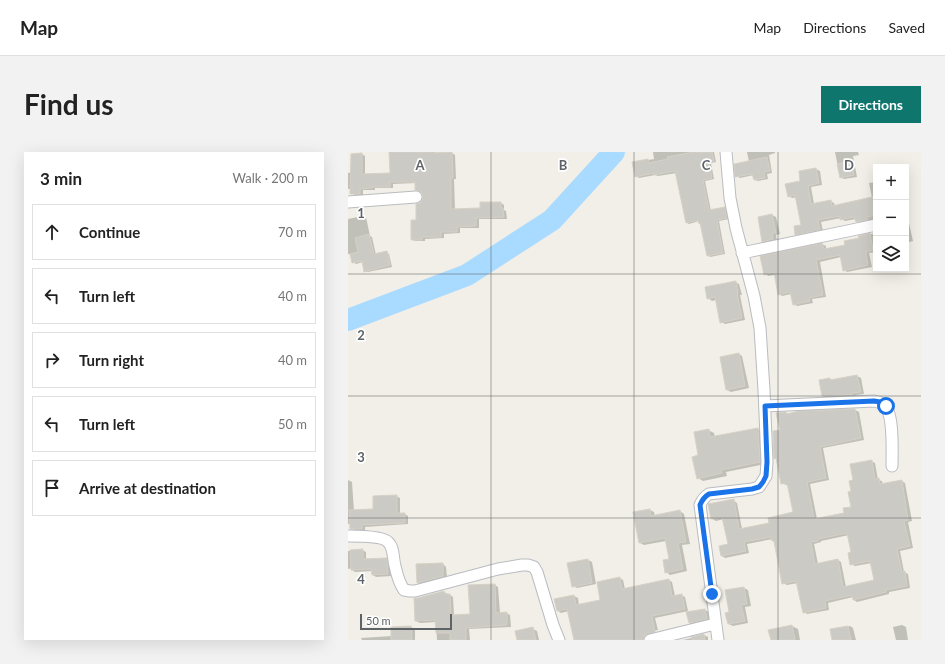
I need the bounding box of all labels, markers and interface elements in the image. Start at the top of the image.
text: Map [20,16,58,39]
text: Map [754,19,781,36]
text: Directions [803,19,866,36]
text: Saved [888,19,925,36]
button: Directions [821,86,921,123]
text: Find us [24,87,114,121]
text: A [414,157,425,173]
text: B [559,157,568,173]
text: C [702,157,711,173]
text: D [844,157,854,173]
map controls [873,164,909,272]
button: + [873,164,909,200]
text: 3 min [40,168,82,189]
text: Walk · 200 m [232,170,308,186]
button: − [873,200,909,236]
text: 1 [357,205,365,221]
icon: ahead [41,221,63,243]
text: Continue [79,223,140,241]
text: 70 m [278,224,307,240]
button: layers [873,236,909,272]
icon: left [41,285,63,307]
text: Turn left [79,287,135,305]
text: 40 m [278,288,307,304]
text: 2 [357,327,365,343]
icon: right [41,349,63,371]
text: Turn right [79,351,144,369]
text: 40 m [278,352,307,368]
route start [877,397,895,415]
icon: left [41,413,63,435]
text: Turn left [79,415,135,433]
text: 50 m [278,416,307,432]
text: 3 [357,449,365,465]
icon: arrive [41,477,63,499]
text: Arrive at destination [79,479,216,497]
text: 4 [357,571,365,587]
route end [703,585,721,603]
scale bar [360,612,452,631]
text: 50 m [366,614,391,627]

